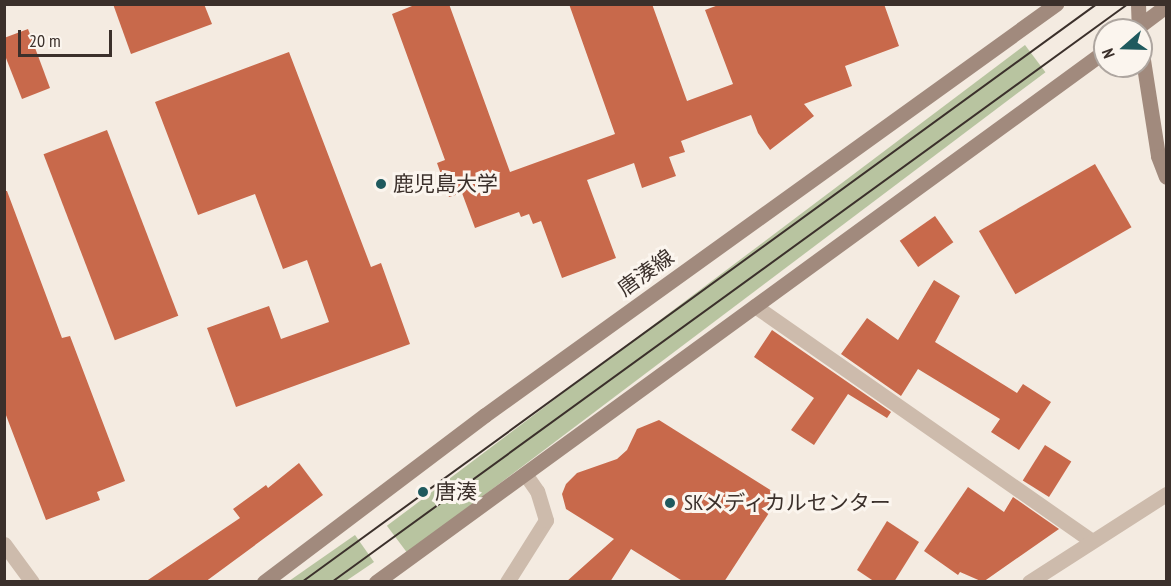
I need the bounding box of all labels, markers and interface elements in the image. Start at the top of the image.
scale bar [21,18,116,56]
north arrow [1093,18,1153,78]
text: 20 m [29,29,61,52]
text: N [1097,46,1119,61]
place label: 鹿児島大学 [393,171,498,197]
marker: 鹿児島大学 [374,177,388,191]
street label: 唐湊線 [613,244,679,302]
place label: 唐湊 [435,479,477,505]
marker: 唐湊 [416,485,430,499]
place label: SKメディカルセンター [684,490,892,516]
marker: SKメディカルセンター [661,494,679,512]

